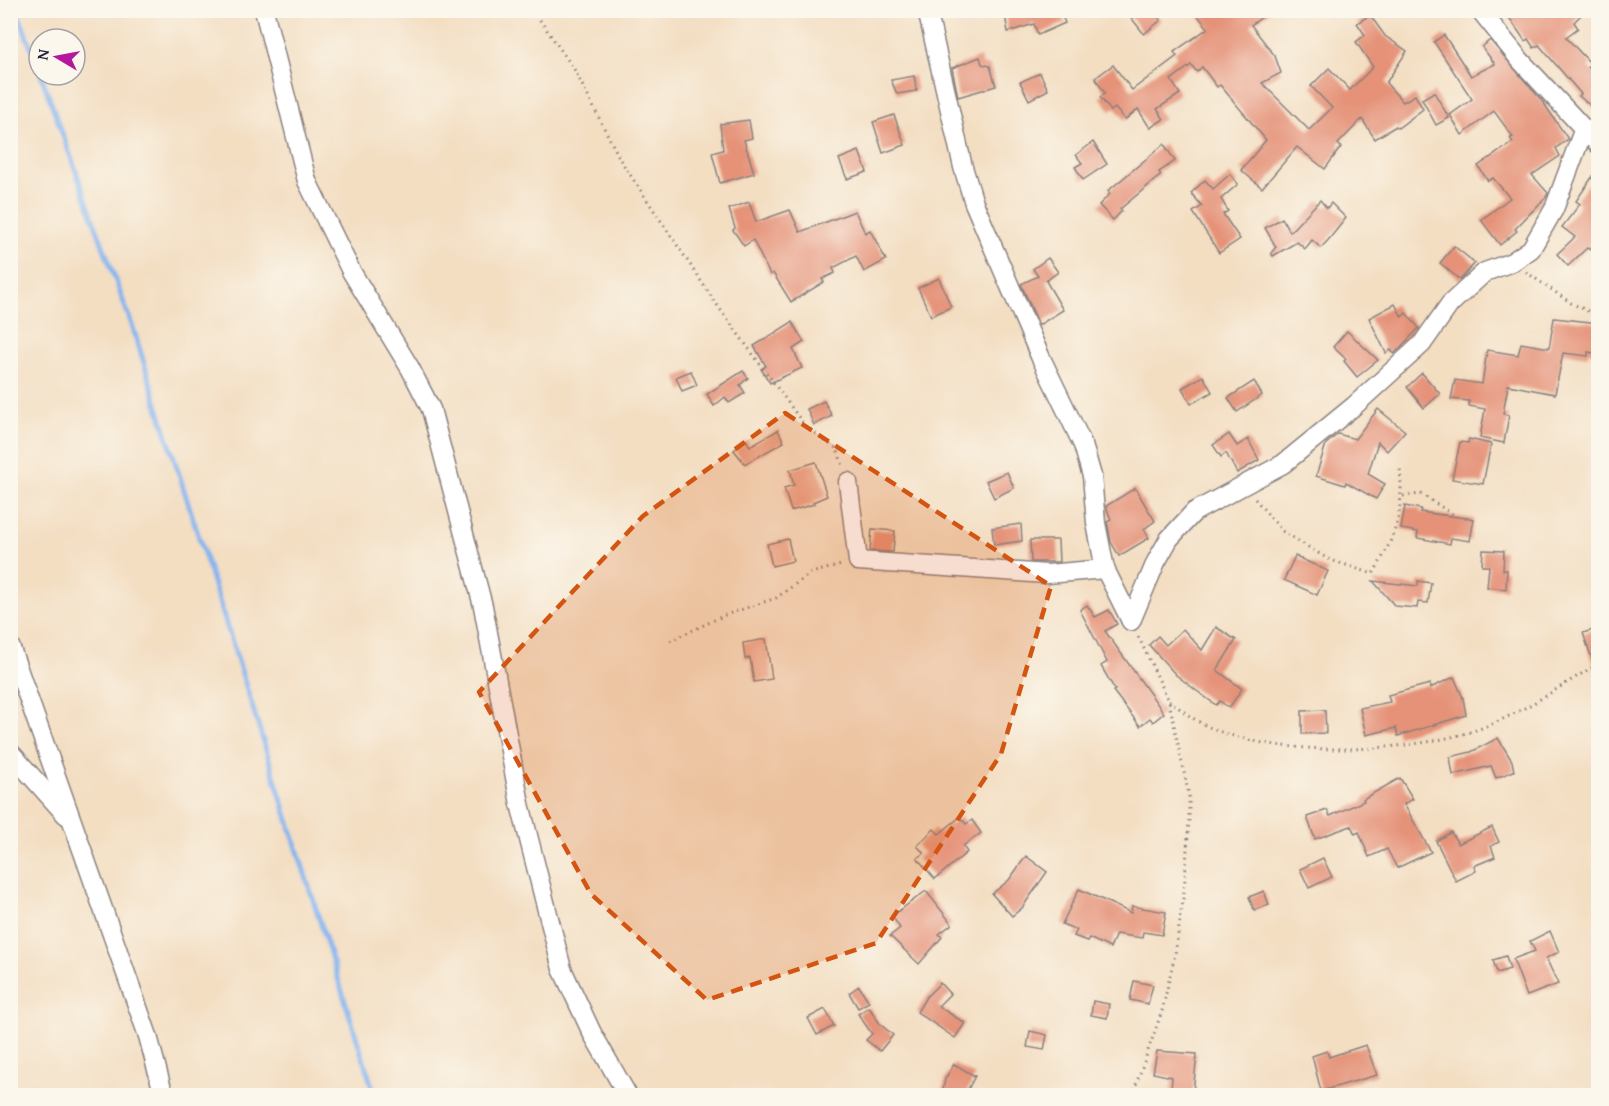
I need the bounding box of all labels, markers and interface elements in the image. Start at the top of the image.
north arrow [27,27,87,87]
text: N [29,47,55,62]

